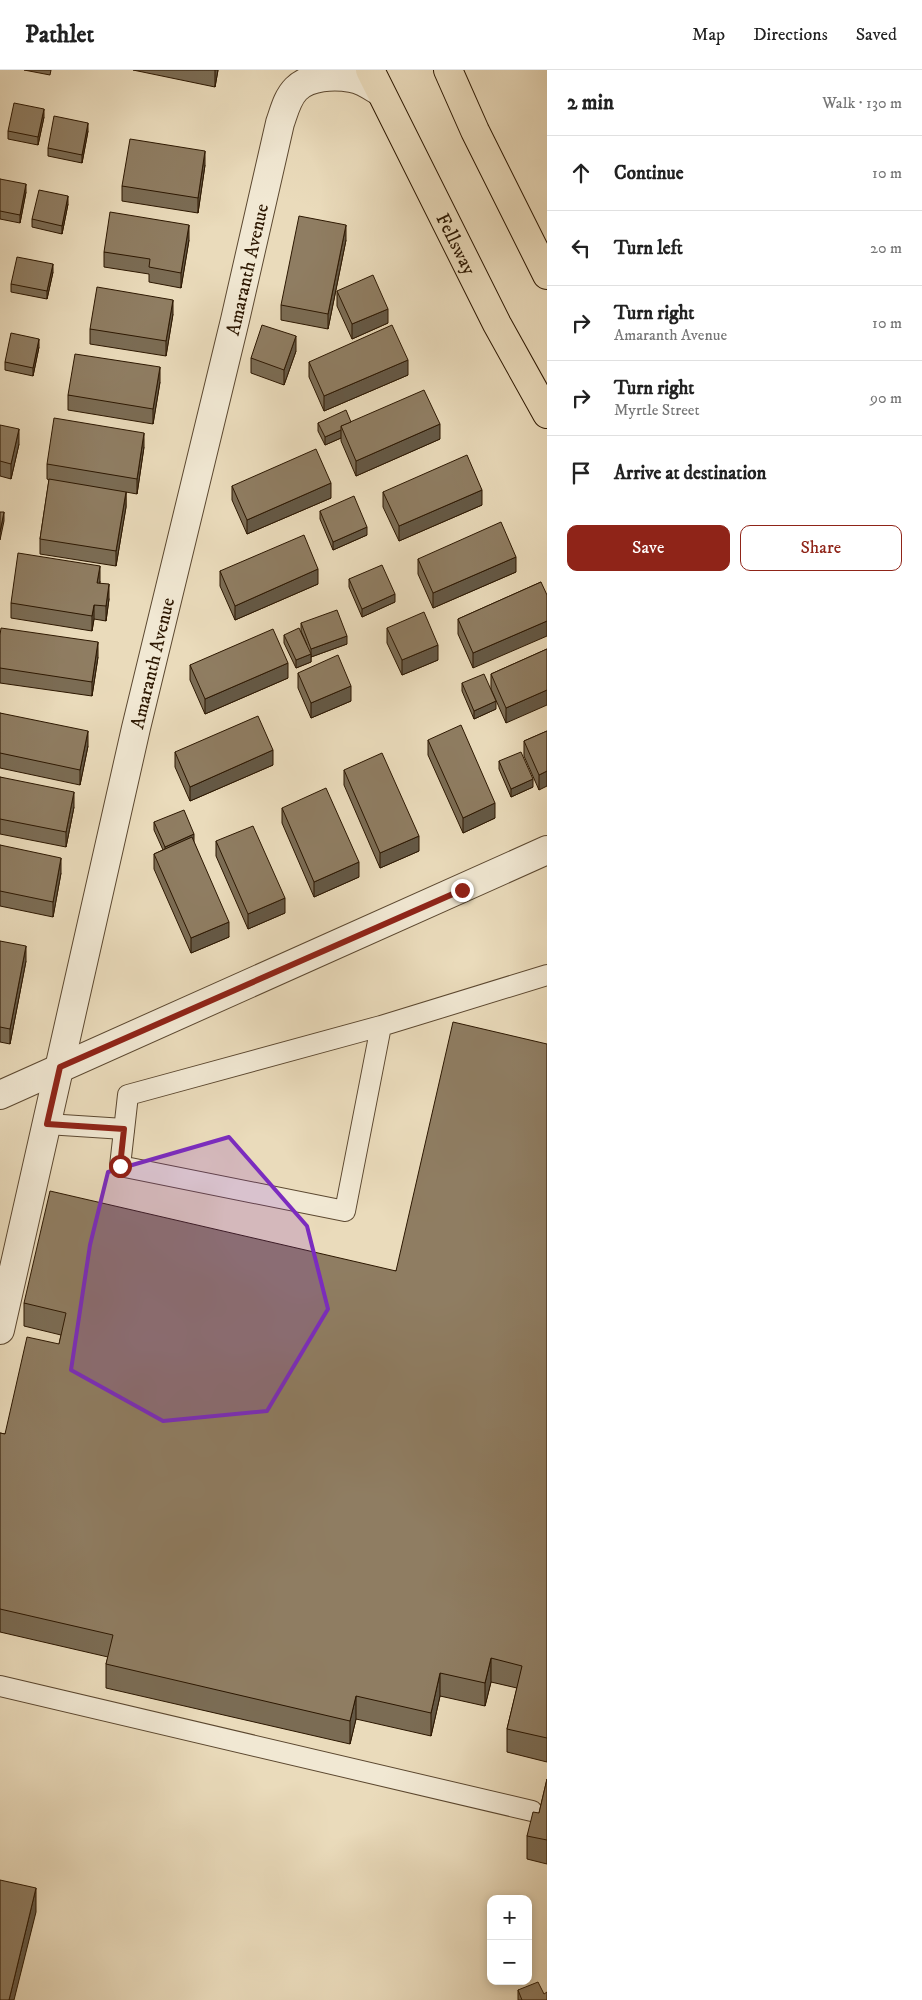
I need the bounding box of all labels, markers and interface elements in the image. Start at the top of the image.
text: Pathlet [25,20,94,50]
text: Map [692,24,725,46]
text: Directions [753,24,828,46]
text: Saved [856,24,897,46]
text: 2 min [567,90,614,116]
text: Walk · 130 m [822,93,902,113]
icon: ahead [567,159,595,187]
text: Continue [614,162,684,185]
text: 10 m [872,163,902,183]
street label: Amaranth Avenue [222,201,274,338]
street label: Fellsway [430,210,481,280]
icon: left [567,234,595,262]
text: Turn left [614,237,683,260]
text: 20 m [870,238,902,258]
text: Turn right [614,302,694,325]
icon: right [567,309,595,337]
text: 10 m [872,313,902,333]
text: Amaranth Avenue [614,325,727,345]
text: Turn right [614,377,694,400]
icon: right [567,384,595,412]
text: 90 m [870,388,902,408]
text: Myrtle Street [614,400,700,420]
icon: arrive [567,459,595,487]
text: Arrive at destination [614,462,766,485]
button: Save [567,525,730,571]
button: Share [740,525,902,571]
street label: Amaranth Avenue [126,595,180,731]
route end [451,879,474,902]
route start [109,1155,132,1178]
map controls [487,1895,532,1985]
button: + [487,1895,532,1940]
button: − [487,1940,532,1985]

